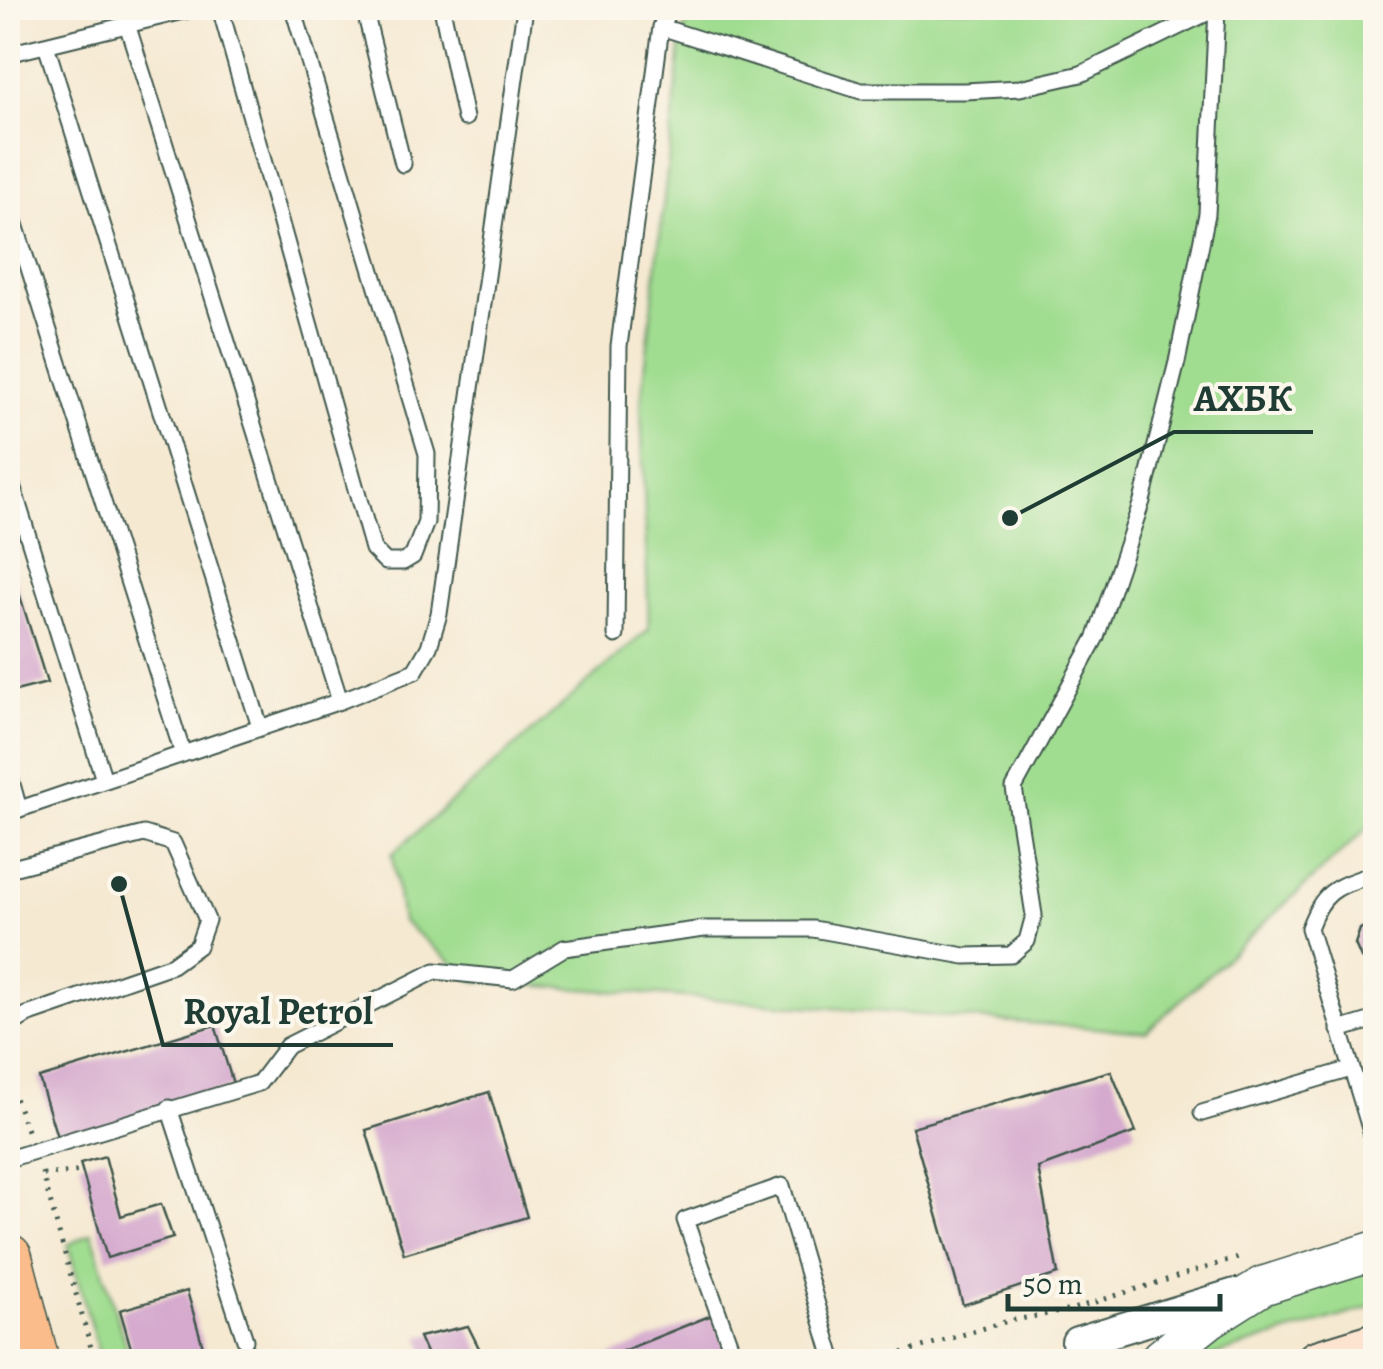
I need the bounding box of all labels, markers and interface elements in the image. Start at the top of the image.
callout: АХБК [1174,364,1313,432]
text: АХБК [1193,372,1293,424]
callout: Royal Petrol [163,977,393,1045]
text: Royal Petrol [183,985,373,1037]
scale bar [1008,1249,1220,1311]
text: 50 m [1023,1264,1083,1304]

